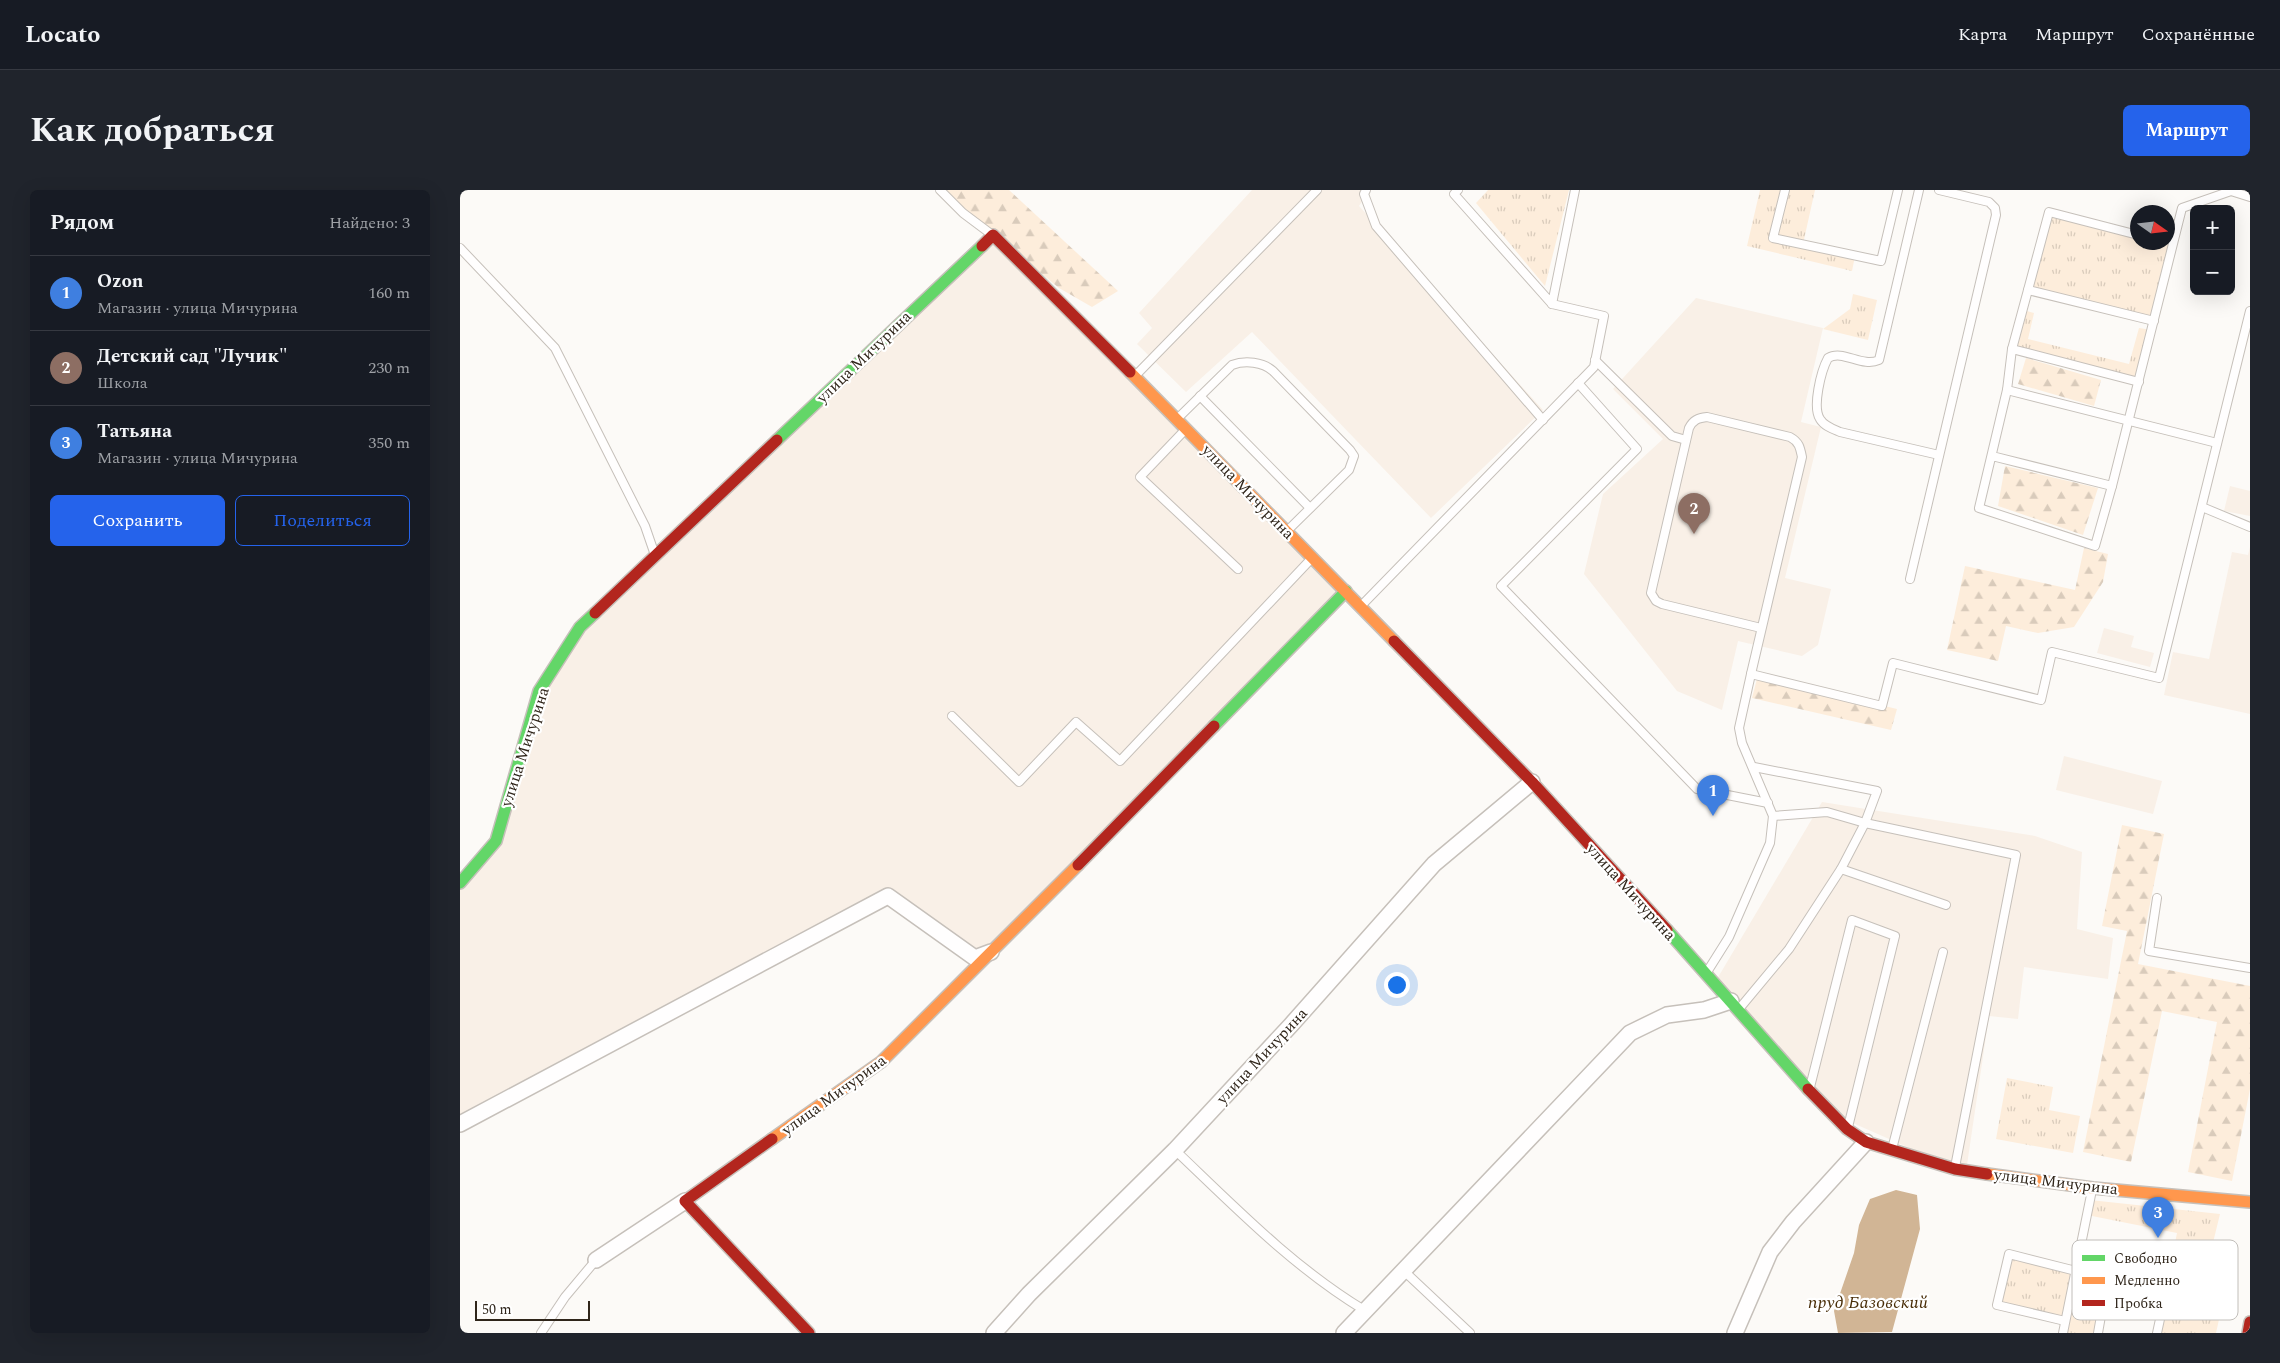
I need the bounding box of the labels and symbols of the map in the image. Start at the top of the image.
north arrow [2130,205,2175,250]
street label: улица Мичурина [810,305,917,410]
street label: улица Мичурина [1195,438,1300,545]
pin: 2 [1678,493,1710,534]
street label: улица Мичурина [494,684,556,811]
pin: 1 [1697,775,1729,816]
street label: улица Мичурина [1580,837,1682,946]
your location [1384,972,1410,998]
street label: улица Мичурина [1210,1002,1313,1110]
street label: улица Мичурина [776,1049,892,1142]
street label: улица Мичурина [1992,1162,2119,1202]
pin: 3 [2142,1197,2174,1238]
legend [2072,1240,2238,1320]
text: Свободно [2114,1248,2177,1269]
text: Медленно [2114,1270,2180,1291]
water label: пруд Базовский [1808,1289,1929,1316]
text: Пробка [2114,1293,2163,1314]
scale bar [475,1298,590,1321]

